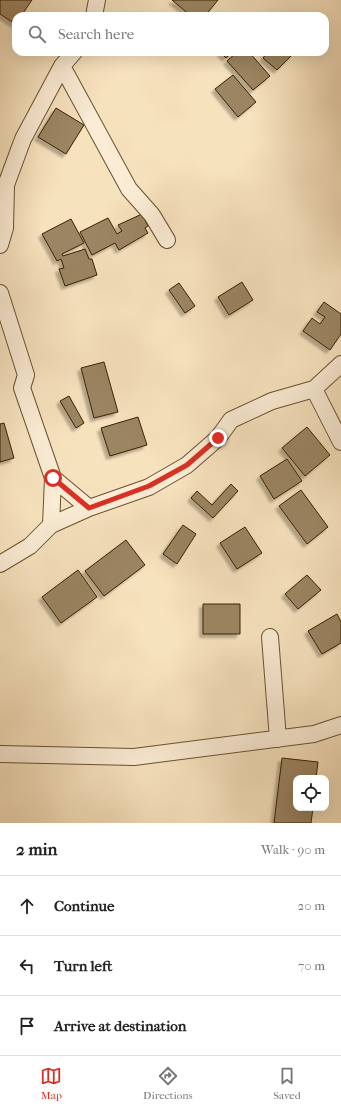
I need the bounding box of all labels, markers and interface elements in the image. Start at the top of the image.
search box [12,12,329,56]
icon: search [26,23,48,45]
text: Search here [58,25,134,43]
route end [209,429,227,447]
route start [44,469,62,487]
map controls [293,775,329,811]
button: locate [293,775,329,811]
text: 2 min [16,839,57,859]
text: Walk · 90 m [261,842,325,857]
icon: ahead [16,895,38,917]
text: Continue [54,897,114,915]
text: 20 m [298,898,325,913]
icon: left [16,955,38,977]
text: Turn left [54,957,112,975]
text: 70 m [298,958,325,973]
icon: arrive [16,1015,38,1037]
text: Arrive at destination [54,1017,186,1035]
tab: Map [40,1065,62,1102]
tab: Directions [143,1065,193,1102]
tab: Saved [273,1065,301,1102]

